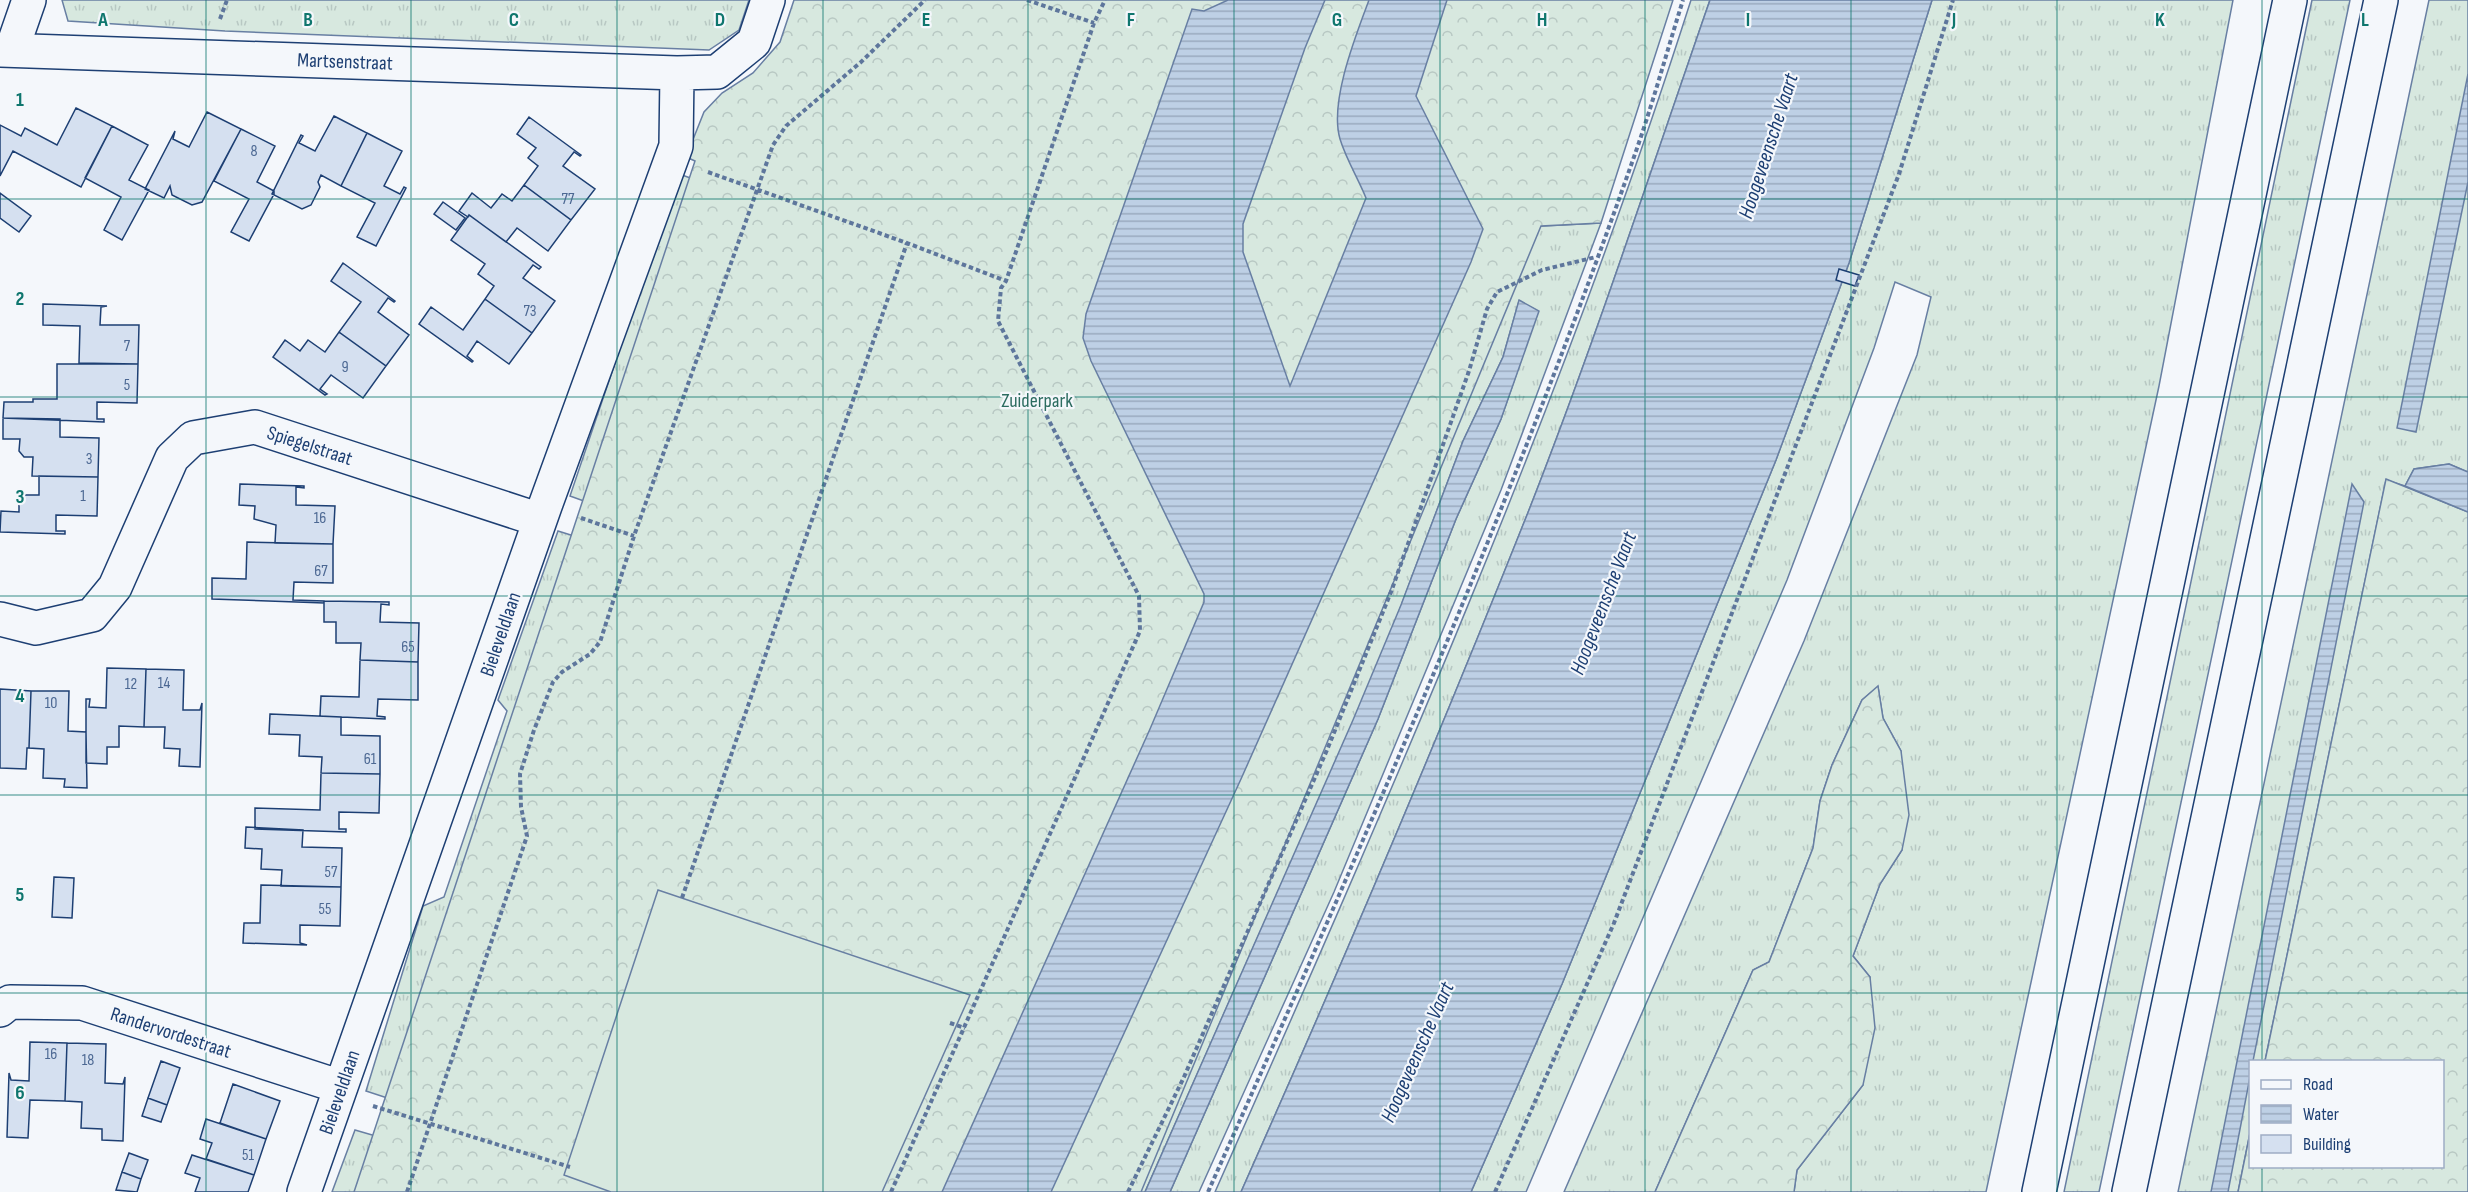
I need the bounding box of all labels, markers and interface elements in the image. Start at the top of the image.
text: A [97,8,108,32]
text: B [303,8,313,32]
text: C [509,8,519,32]
text: D [715,8,725,32]
text: E [922,8,930,32]
text: F [1127,8,1135,32]
text: G [1332,8,1342,32]
text: H [1537,8,1547,32]
text: I [1746,8,1750,32]
text: J [1951,8,1956,32]
text: K [2155,8,2165,32]
text: L [2361,8,2369,32]
street label: Martsenstraat [297,48,393,76]
water label: Hoogeveensche Vaart [1733,70,1804,222]
text: 1 [16,88,24,112]
house number: 8 [250,142,258,161]
house number: 77 [562,190,575,209]
text: 2 [16,287,24,311]
house number: 73 [523,302,537,321]
house number: 7 [124,337,131,356]
house number: 9 [341,358,349,377]
house number: 5 [124,376,130,395]
park label: Zuiderpark [1001,389,1073,413]
street label: Spiegelstraat [264,421,355,471]
house number: 3 [86,450,92,469]
text: 3 [16,485,25,509]
house number: 1 [80,487,86,506]
house number: 16 [314,509,326,528]
water label: Hoogeveensche Vaart [1565,528,1642,678]
house number: 67 [314,562,328,581]
street label: Bieleveldlaan [475,589,527,680]
house number: 65 [401,638,415,657]
house number: 14 [158,674,170,693]
house number: 12 [125,675,137,694]
text: 4 [15,684,25,708]
house number: 10 [45,694,57,713]
house number: 61 [364,750,377,769]
house number: 57 [325,863,338,882]
text: 5 [16,883,25,907]
house number: 55 [319,900,331,919]
water label: Hoogeveensche Vaart [1375,978,1460,1126]
street label: Randervordestraat [107,1002,234,1064]
house number: 16 [45,1045,57,1064]
street label: Bieleveldlaan [314,1047,366,1138]
house number: 18 [82,1051,94,1070]
legend [2249,1060,2444,1168]
text: Road [2303,1074,2333,1095]
text: 6 [15,1081,25,1105]
text: Water [2303,1104,2339,1125]
text: Building [2303,1134,2351,1155]
house number: 51 [242,1146,254,1165]

